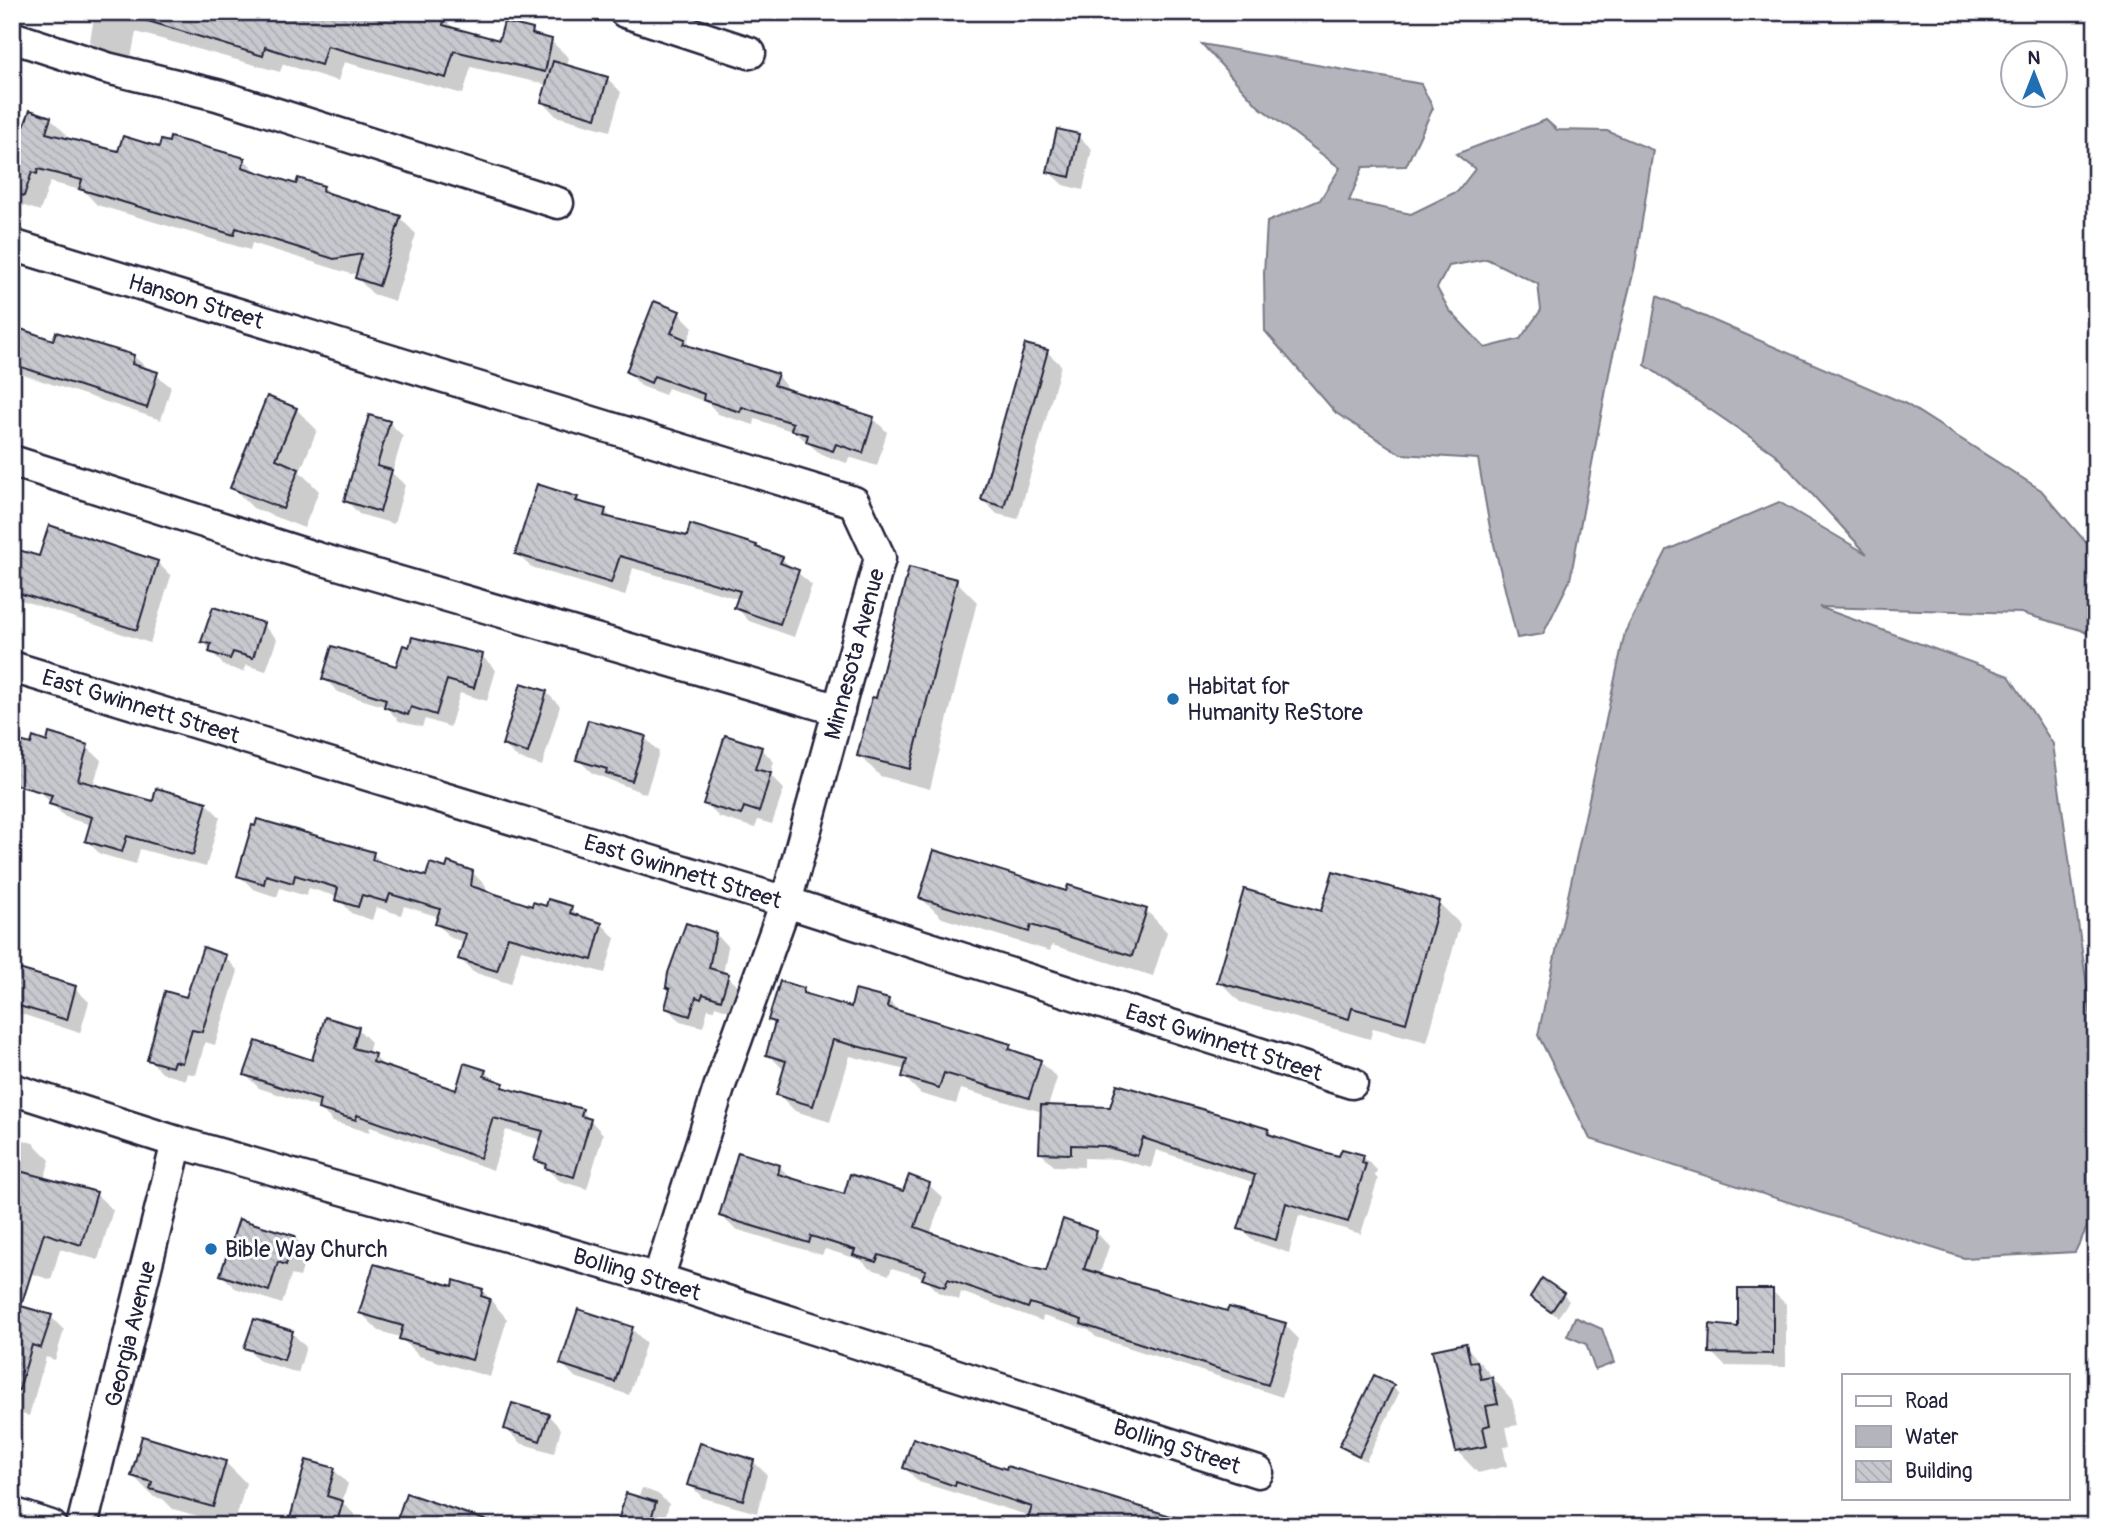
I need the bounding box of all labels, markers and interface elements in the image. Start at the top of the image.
north arrow [2000,38,2070,108]
text: N [2028,46,2041,70]
street label: Hanson Street [125,267,268,336]
street label: Minnesota Avenue [818,565,891,743]
street label: East Gwinnett Street [39,663,244,751]
place label: Habitat for Humanity ReStore [1187,672,1363,727]
marker: Habitat for Humanity ReStore [1165,691,1181,707]
street label: East Gwinnett Street [581,828,786,916]
street label: East Gwinnett Street [1122,997,1327,1088]
place label: Bible Way Church [225,1235,388,1264]
marker: Bible Way Church [203,1241,219,1257]
street label: Bolling Street [569,1241,705,1308]
street label: Georgia Avenue [98,1258,163,1410]
legend [1842,1374,2070,1500]
text: Road [1905,1388,1949,1415]
street label: Bolling Street [1110,1412,1245,1481]
text: Water [1905,1424,1959,1451]
text: Building [1905,1458,1972,1485]

